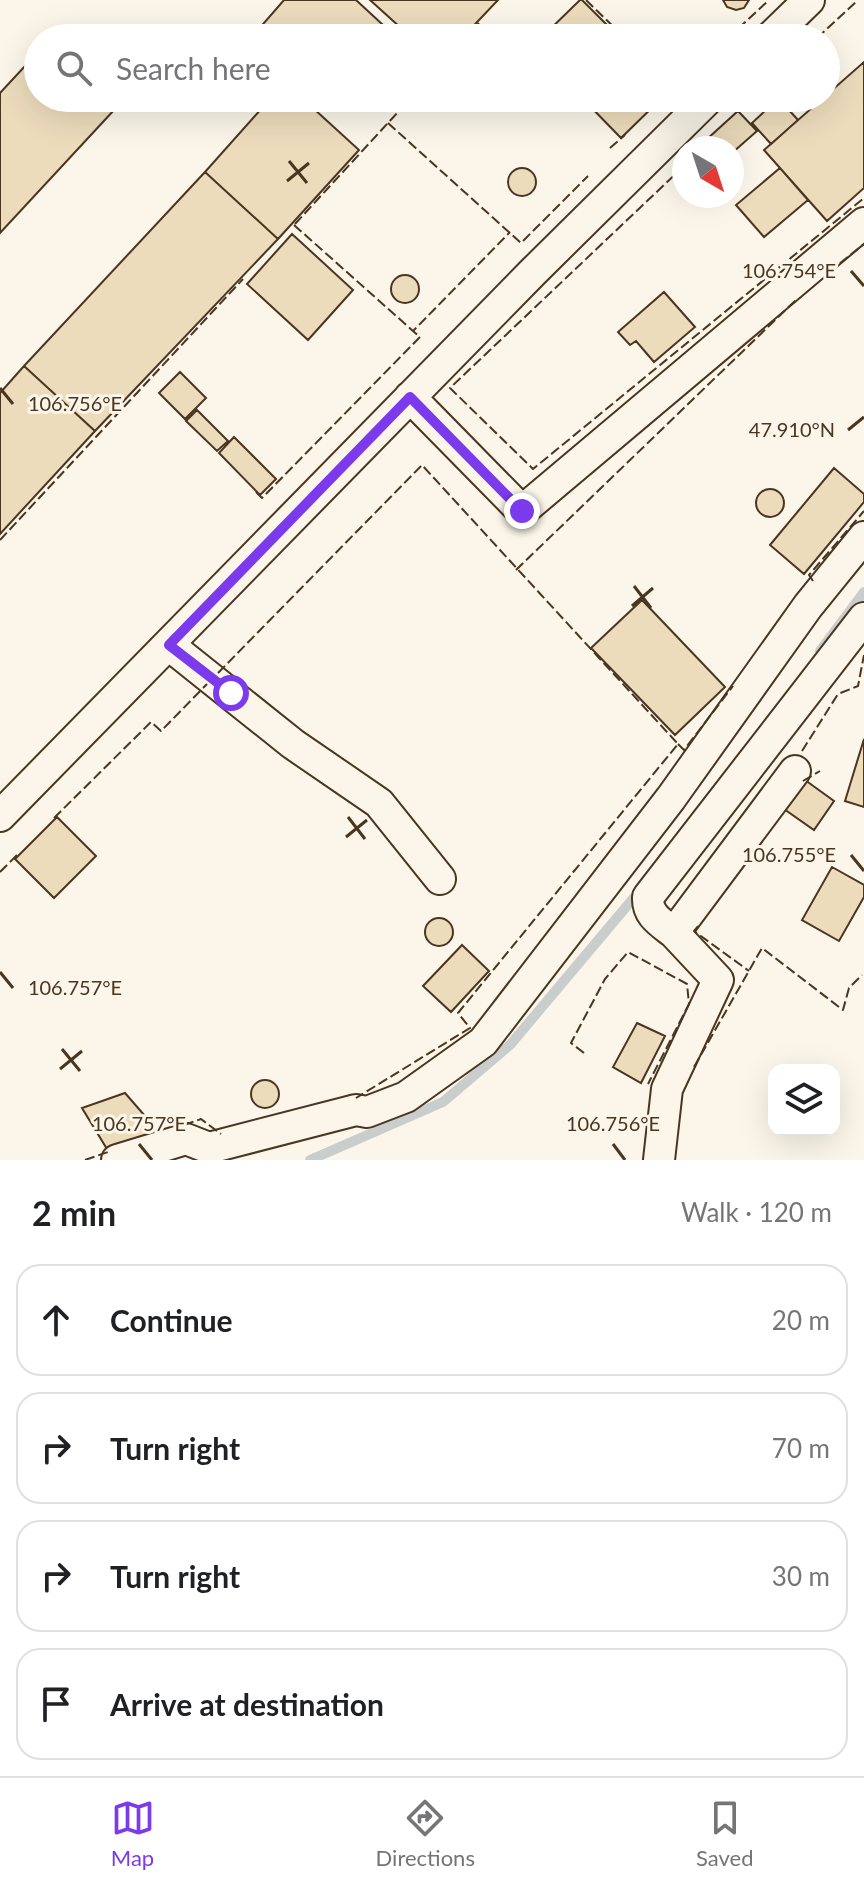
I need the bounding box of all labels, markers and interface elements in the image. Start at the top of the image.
search box [24,24,840,112]
icon: search [52,46,96,90]
text: Search here [116,50,271,86]
north arrow [672,136,744,208]
text: 106.754°E [742,258,836,282]
text: 106.756°E [28,391,122,415]
text: 47.910°N [749,417,835,441]
route end [504,493,540,529]
route start [213,675,249,711]
text: 106.755°E [742,842,836,866]
text: 106.757°E [28,975,122,999]
map controls [768,1064,840,1136]
button: layers [768,1064,840,1136]
text: 106.757°E [92,1111,186,1135]
text: 106.756°E [566,1111,660,1135]
text: 2 min [32,1192,116,1233]
text: Walk · 120 m [681,1196,832,1228]
icon: ahead [34,1298,78,1342]
text: Continue [110,1302,233,1338]
text: 20 m [772,1304,830,1336]
icon: right [34,1426,78,1470]
text: Turn right [110,1430,240,1466]
text: 70 m [772,1432,830,1464]
icon: right [34,1554,78,1598]
text: Turn right [110,1558,240,1594]
text: 30 m [772,1560,830,1592]
icon: arrive [34,1682,78,1726]
text: Arrive at destination [110,1686,384,1722]
tab: Map [111,1796,155,1871]
tab: Directions [376,1796,475,1871]
tab: Saved [696,1796,753,1871]

